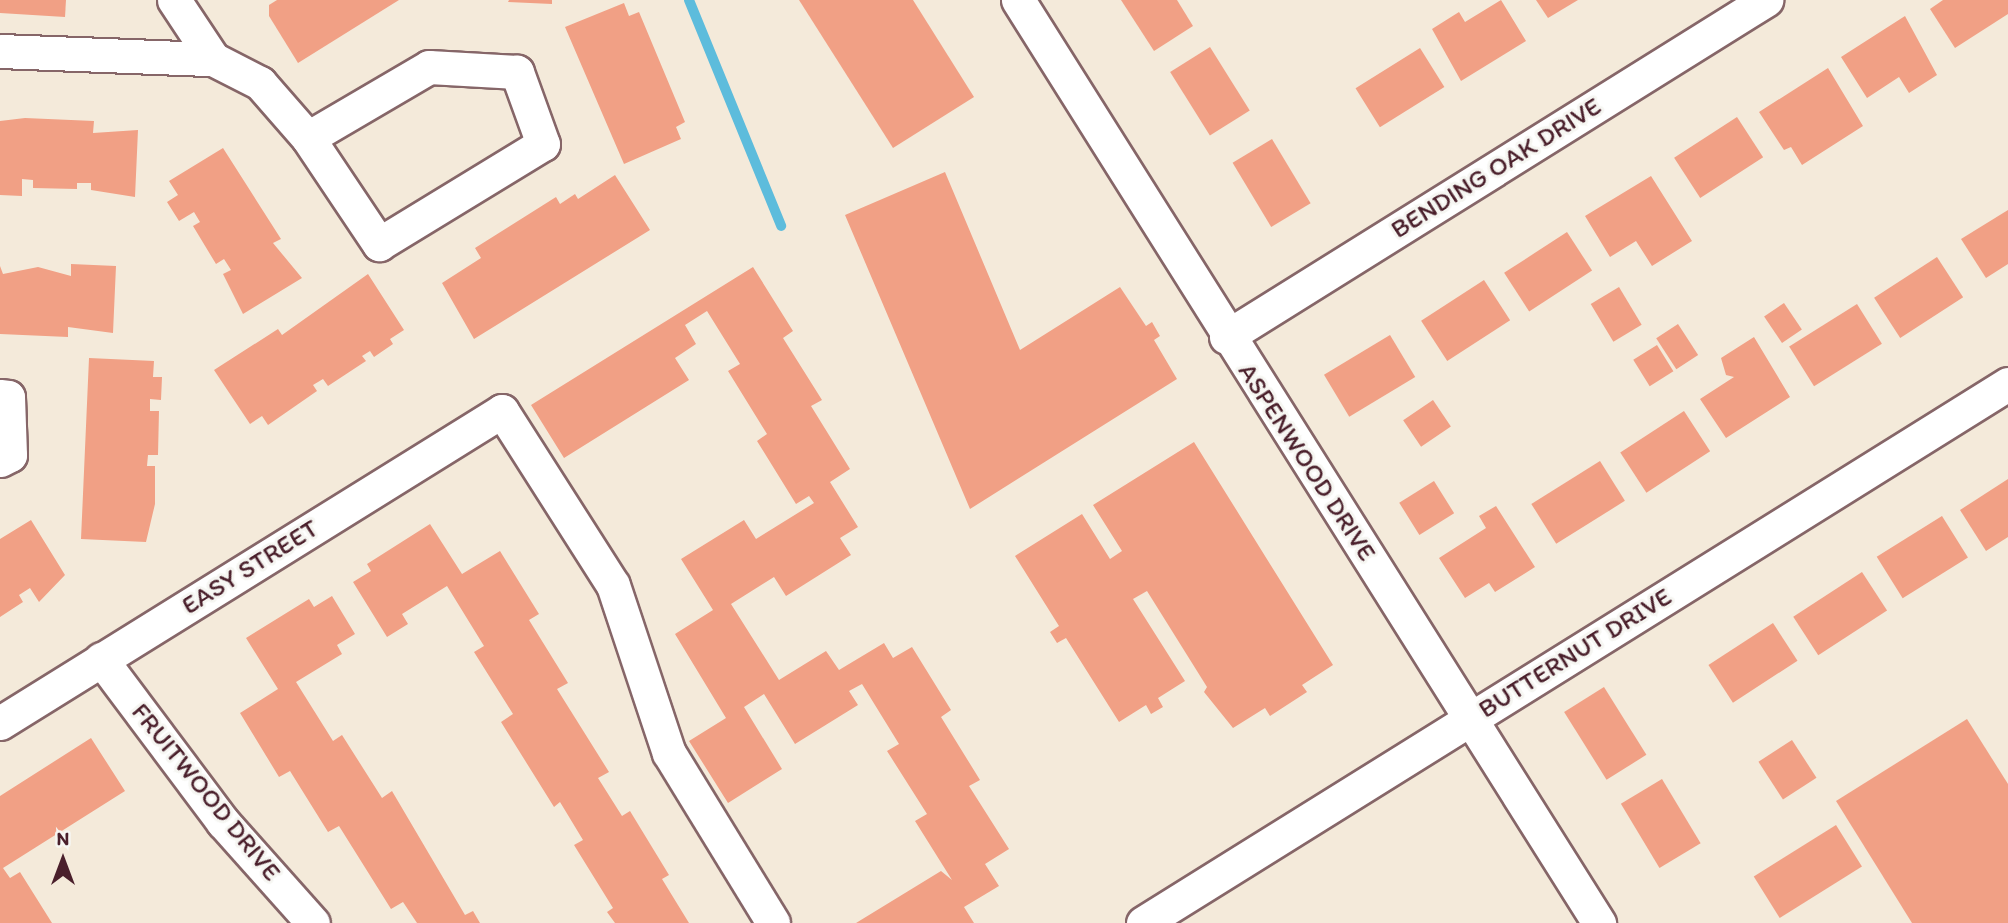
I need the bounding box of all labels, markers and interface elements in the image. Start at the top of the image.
street label: BENDING OAK DRIVE [1384,90,1608,246]
street label: ASPENWOOD DRIVE [1230,356,1384,568]
street label: EASY STREET [176,513,324,621]
street label: BUTTERNUT DRIVE [1473,581,1677,725]
street label: FRUITWOOD DRIVE [124,695,288,889]
north arrow [28,825,98,895]
text: N [57,827,69,850]

